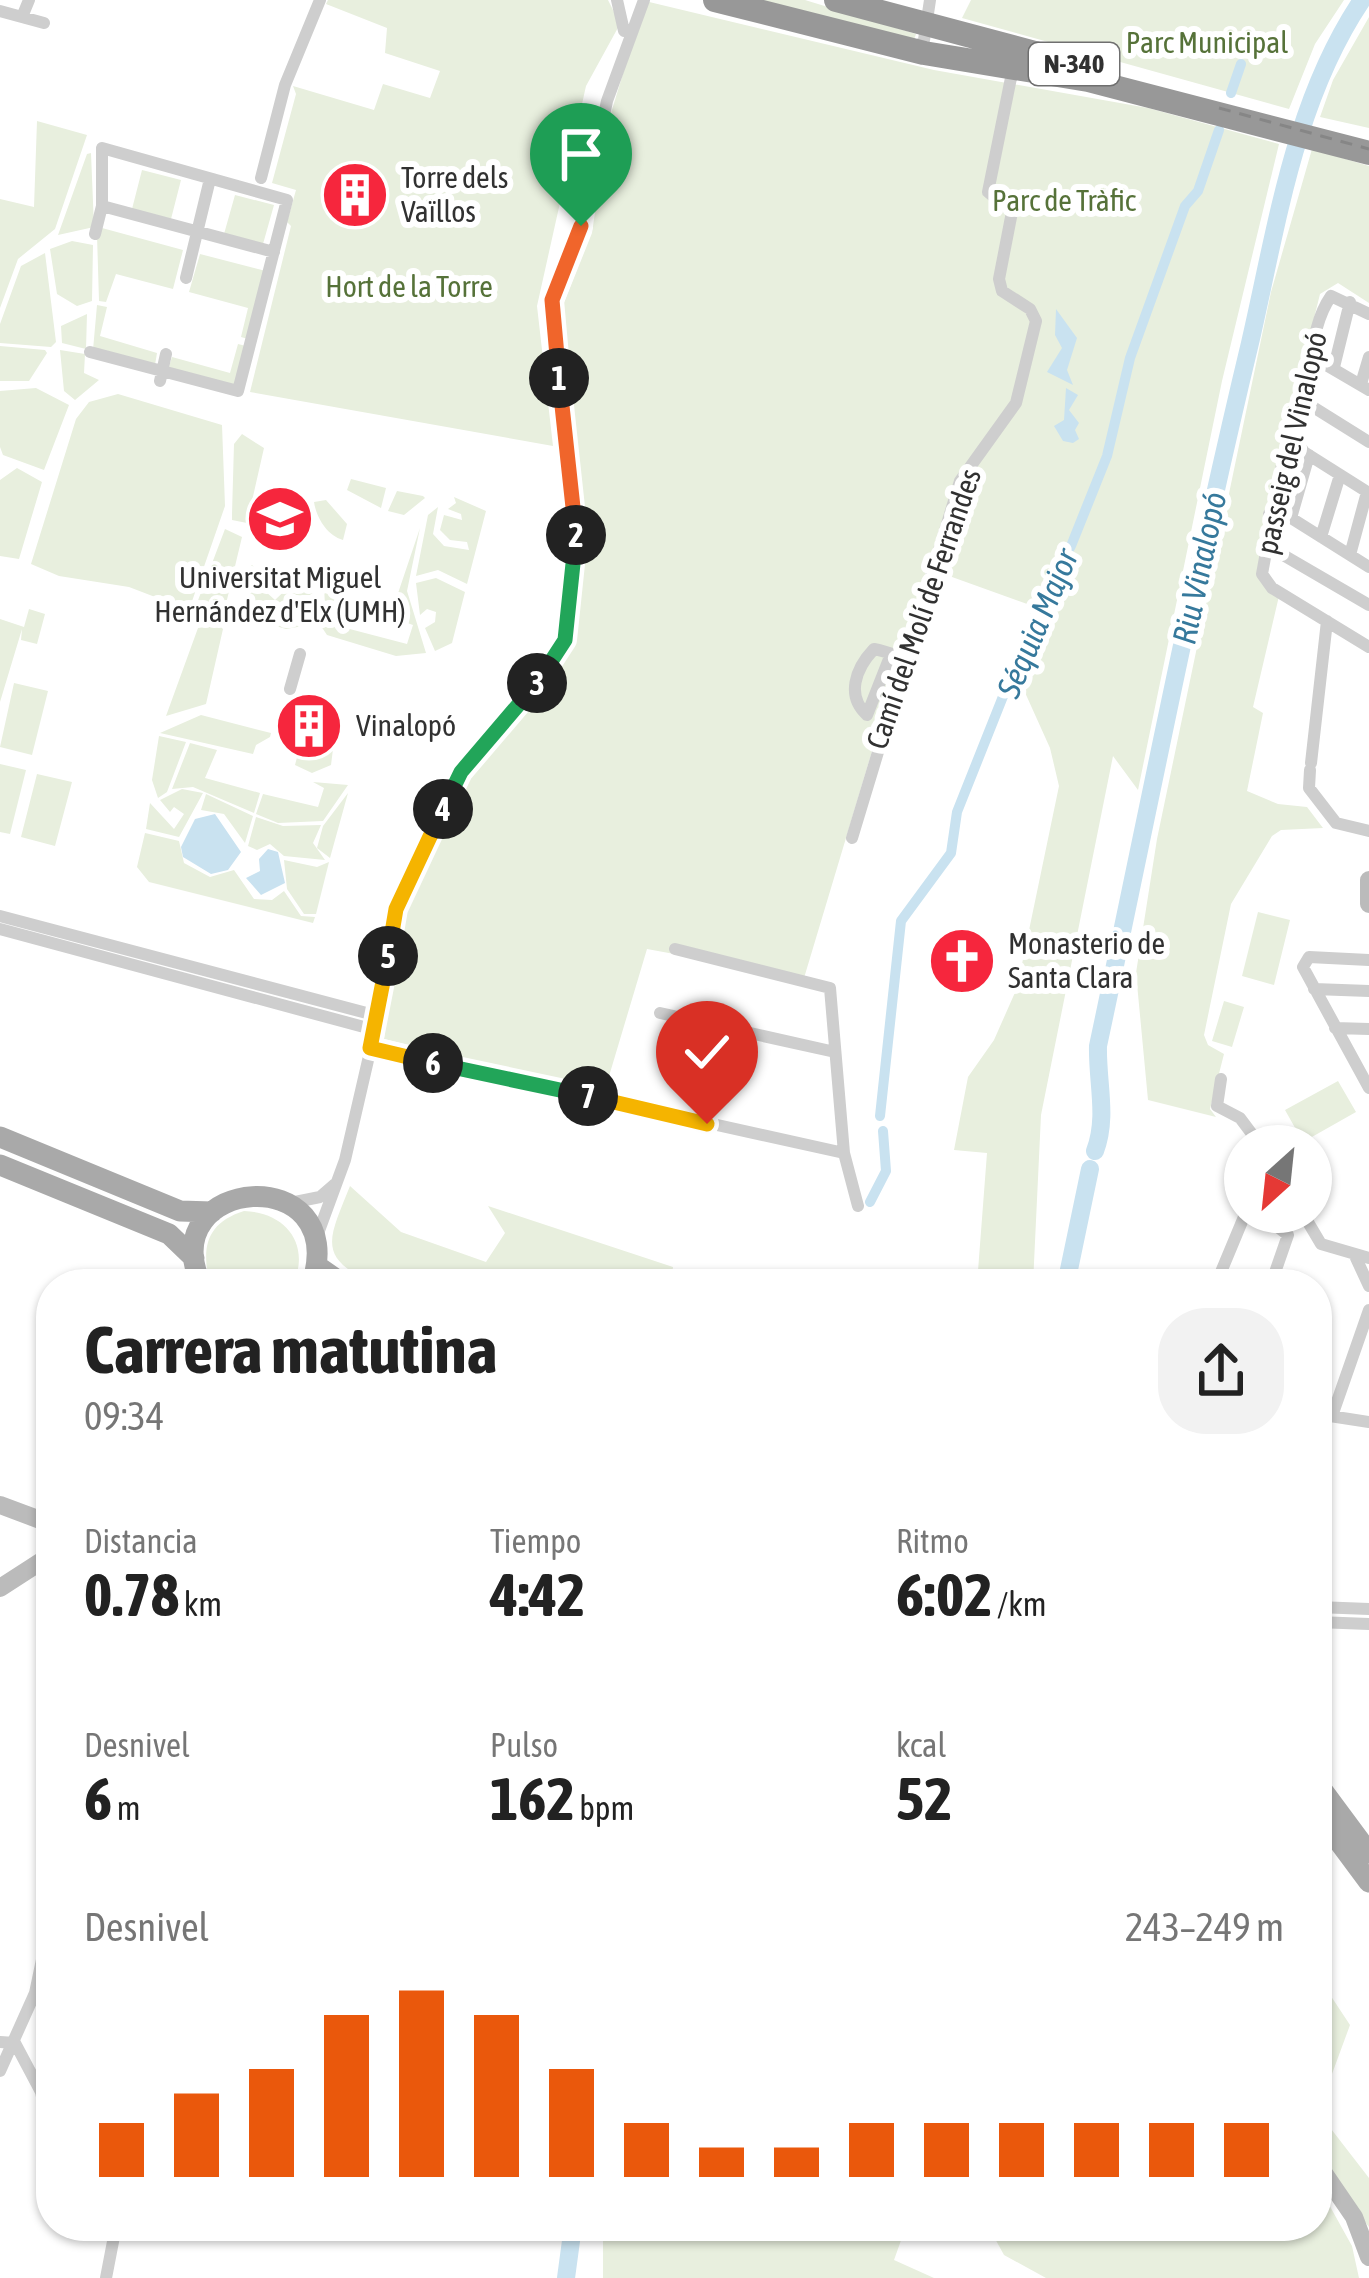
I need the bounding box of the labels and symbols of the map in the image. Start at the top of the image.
park label: Parc Municipal [1126,25,1288,59]
road number: N-340 [1029,43,1119,85]
pin [530,103,632,226]
building icon: Torre dels Vaïllos [320,160,390,230]
place label: Torre dels Vaïllos [401,160,508,228]
park label: Parc de Tràfic [992,183,1137,217]
park label: Hort de la Torre [325,269,493,303]
street label: passeig del Vinalopó [1249,328,1333,557]
pin: 1 [529,348,589,408]
street label: Camí del Molí de Ferrandes [859,464,987,753]
school or university icon: Universitat Miguel Hernández d'Elx (UMH) [245,484,315,554]
water label: Riu Vinalopó [1164,488,1234,648]
pin: 2 [546,505,606,565]
water label: Séquia Major [988,542,1086,704]
place label: Universitat Miguel Hernández d'Elx (UMH) [154,560,406,628]
pin: 3 [507,653,567,713]
building icon: Vinalopó [274,691,344,761]
place label: Vinalopó [356,708,456,742]
pin: 4 [413,779,473,839]
pin: 5 [358,926,418,986]
church icon: Monasterio de Santa Clara [927,926,997,996]
place label: Monasterio de Santa Clara [1008,926,1165,994]
pin [656,1001,758,1124]
pin: 6 [403,1033,463,1093]
pin: 7 [558,1066,618,1126]
north arrow [1224,1125,1332,1233]

